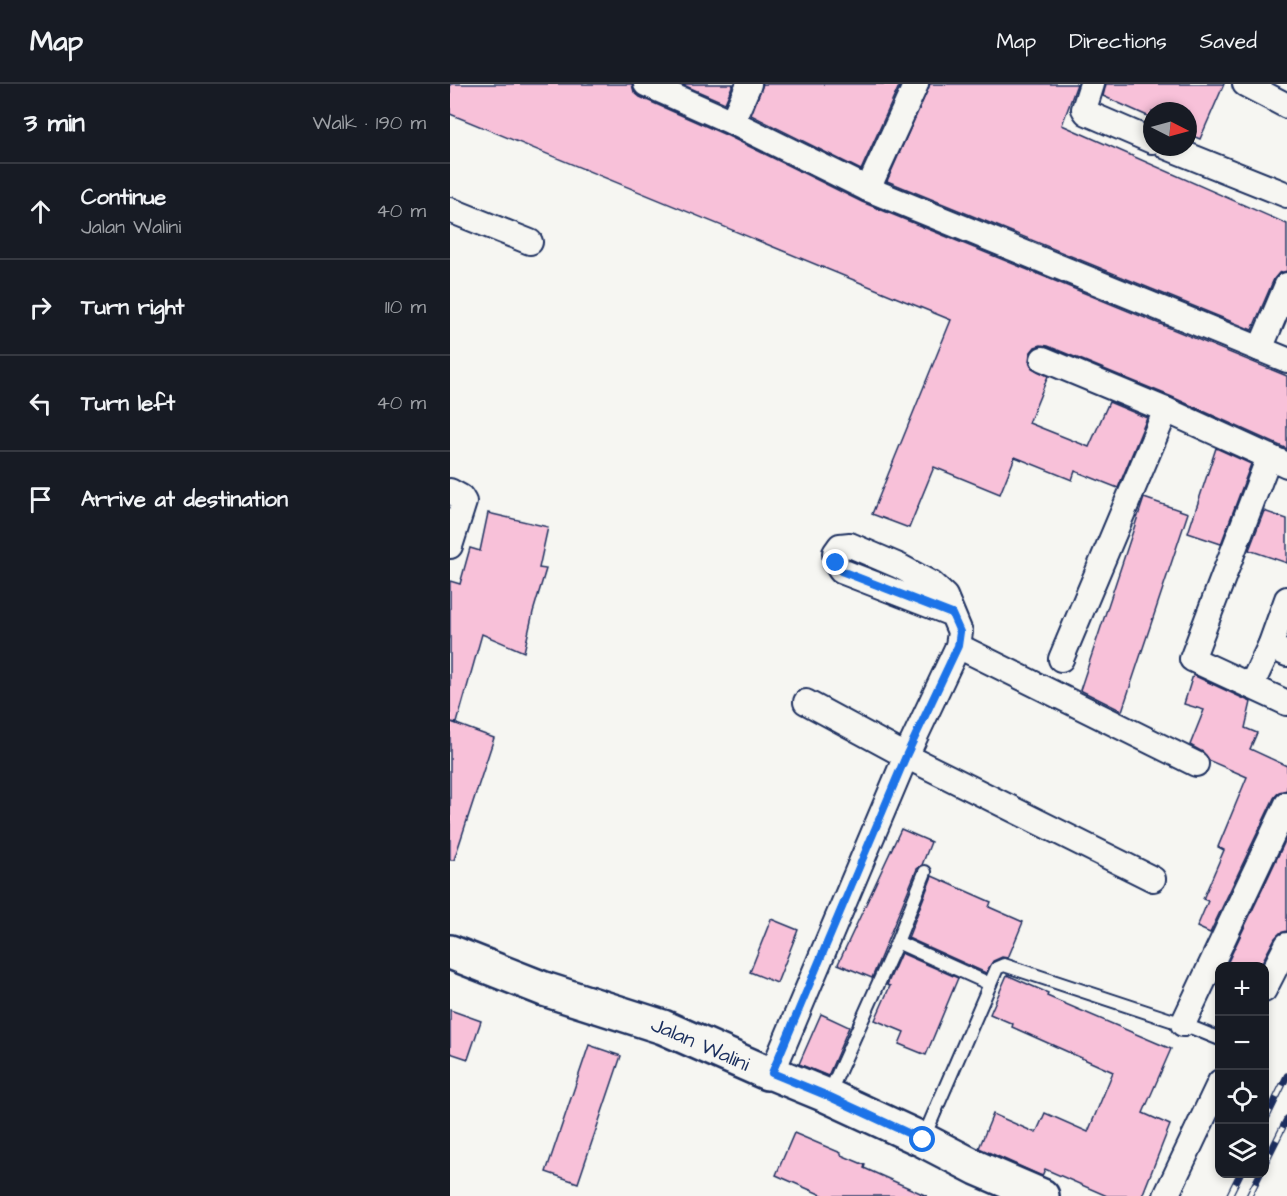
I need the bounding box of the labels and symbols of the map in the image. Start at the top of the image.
north arrow [1143,102,1197,156]
route end [822,549,848,575]
street label: Jalan Walini [648,1010,755,1078]
route start [909,1126,935,1152]

